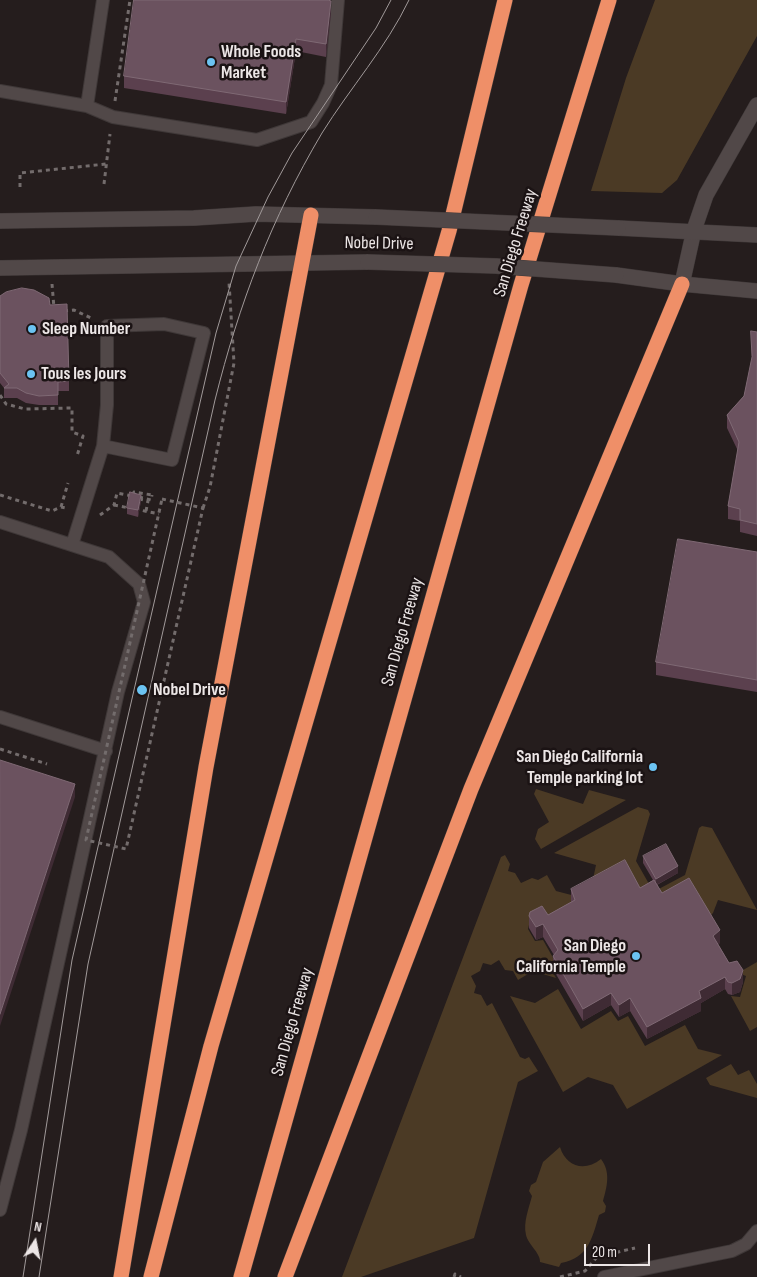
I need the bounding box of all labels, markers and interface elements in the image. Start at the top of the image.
place label: Whole Foods Market [221,41,301,84]
marker: Whole Foods Market [205,56,217,68]
street label: San Diego Freeway [489,186,543,300]
street label: Nobel Drive [344,233,414,255]
place label: Sleep Number [42,318,130,340]
marker: Sleep Number [26,323,38,335]
place label: Tous les Jours [41,363,126,385]
marker: Tous les Jours [25,368,37,380]
street label: San Diego Freeway [377,575,429,689]
place label: Nobel Drive [153,679,226,701]
marker: Nobel Drive [135,683,149,697]
place label: San Diego California Temple parking lot [516,746,643,789]
marker: San Diego California Temple parking lot [647,761,659,773]
place label: San Diego California Temple [516,935,626,978]
marker: San Diego California Temple [630,950,642,962]
street label: San Diego Freeway [267,965,319,1079]
north arrow [10,1217,60,1267]
text: N [33,1218,43,1236]
scale bar [587,1234,653,1266]
text: 20 m [592,1243,617,1262]

